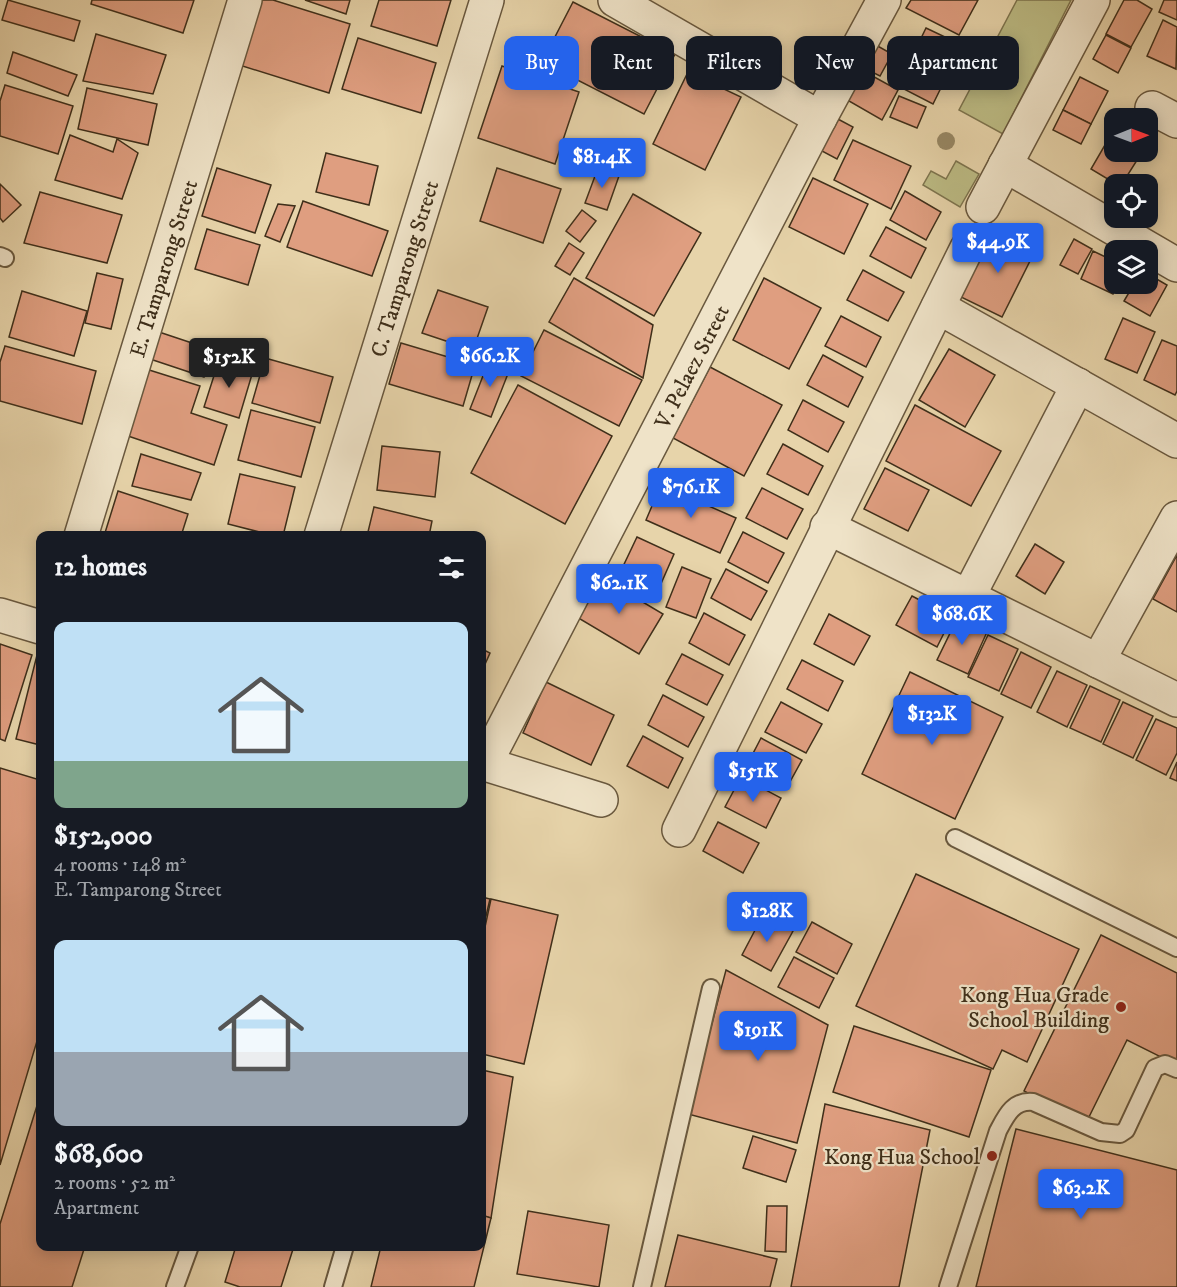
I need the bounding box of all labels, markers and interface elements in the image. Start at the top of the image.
chip: Buy [504,36,579,90]
chip: Rent [591,36,674,90]
chip: Filters [686,36,782,90]
chip: New [794,36,875,90]
chip: Apartment [887,36,1019,90]
north arrow [1104,108,1158,162]
map controls [1104,108,1158,294]
pin: $81.4K [553,138,651,189]
text: $81.4K [573,145,631,170]
button: locate [1104,174,1158,228]
street label: E. Tamparong Street [124,177,204,361]
street label: C. Tamparong Street [365,177,445,361]
pin: $44.9K [949,223,1047,274]
text: $44.9K [966,230,1030,255]
button: layers [1104,240,1158,294]
street label: V. Pelaez Street [649,301,736,434]
pin: $66.2K [441,337,539,388]
pin: $152K [187,338,271,389]
text: $66.2K [460,344,520,369]
text: $152K [203,345,255,370]
pin: $76.1K [642,468,740,519]
text: $76.1K [662,475,720,500]
text: 12 homes [54,551,147,584]
icon: filters [435,551,468,584]
pin: $62.1K [570,564,668,615]
text: $62.1K [590,571,648,596]
pin: $68.6K [913,595,1011,646]
text: $68.6K [932,602,992,627]
icon: home [207,661,315,769]
pin: $132K [890,695,974,746]
text: $132K [907,702,957,727]
pin: $151K [711,752,795,803]
text: $151K [728,759,778,784]
text: $152,000 [54,820,153,853]
text: 4 rooms · 148 m² [54,853,186,878]
text: E. Tamparong Street [54,878,222,903]
pin: $128K [725,892,809,943]
text: $128K [741,899,793,924]
icon: home [207,979,315,1087]
place label: Kong Hua Grade School Building [960,982,1109,1034]
marker: Kong Hua Grade School Building [1114,1000,1128,1014]
pin: $191K [716,1011,800,1062]
text: $191K [733,1018,783,1043]
text: $68,600 [54,1138,143,1171]
place label: Kong Hua School [824,1144,980,1171]
marker: Kong Hua School [985,1149,999,1163]
pin: $63.2K [1032,1169,1130,1220]
text: 2 rooms · 52 m² [54,1171,175,1196]
text: $63.2K [1052,1176,1110,1201]
text: Apartment [54,1196,139,1221]

